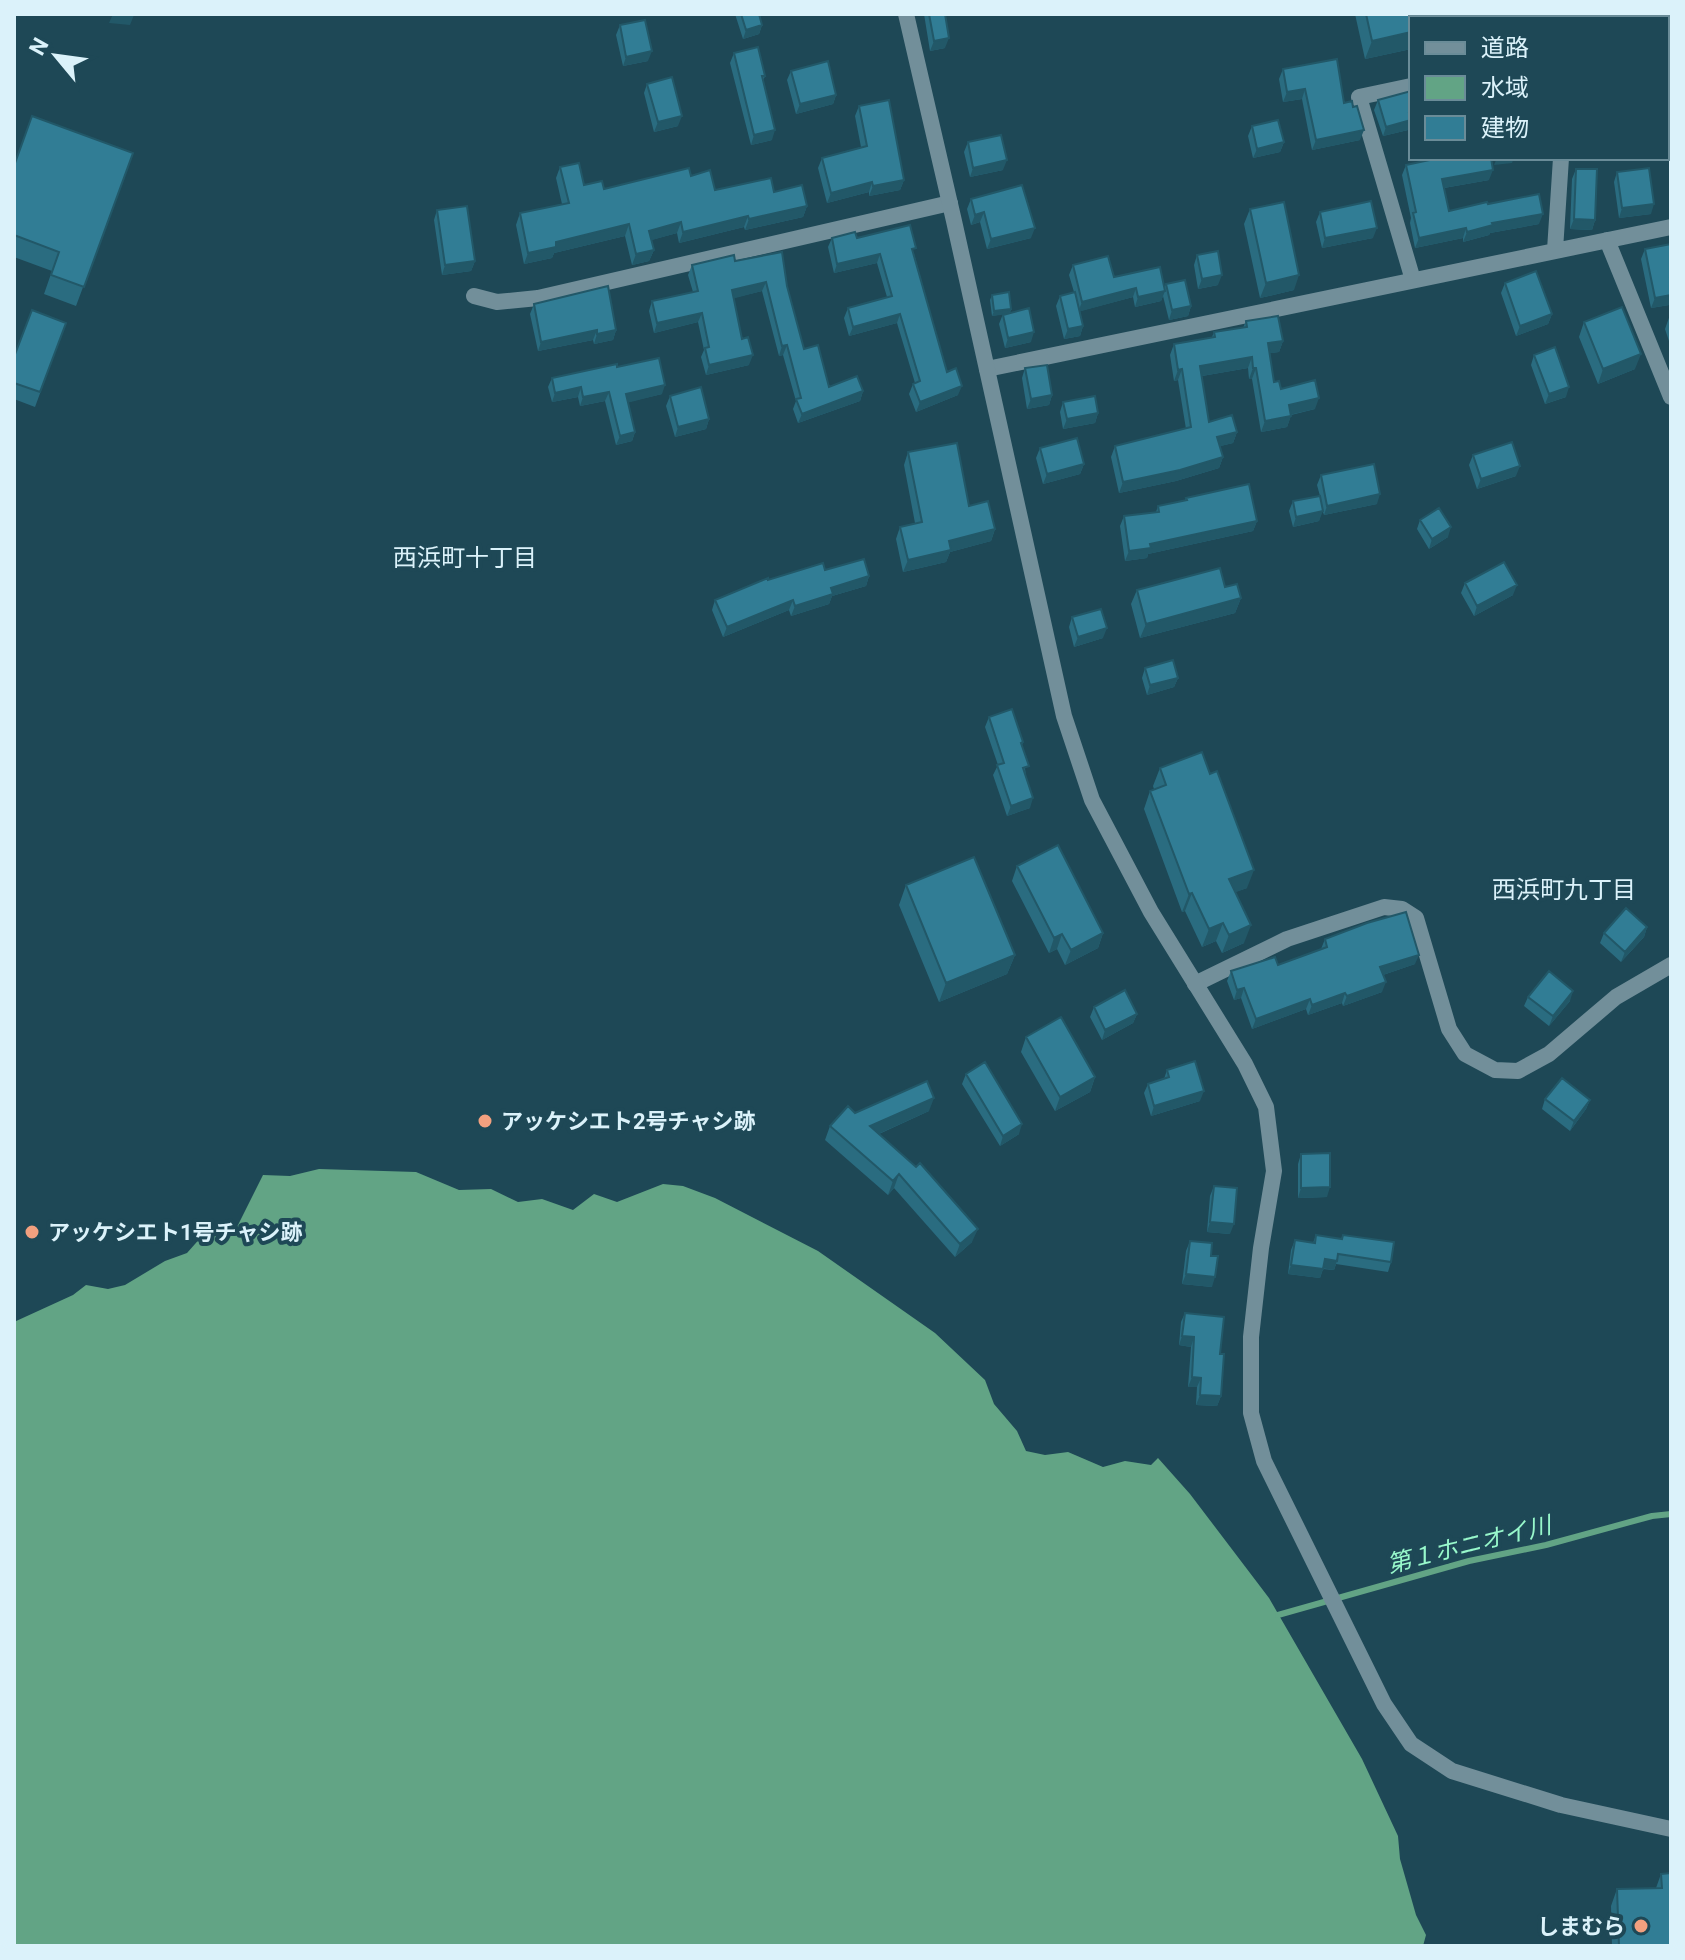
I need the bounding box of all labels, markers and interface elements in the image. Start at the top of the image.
north arrow [16,16,96,96]
legend [1409,16,1669,160]
text: N [24,34,54,59]
text: 道路 [1481,34,1529,62]
text: 水域 [1481,74,1529,102]
text: 建物 [1481,114,1529,142]
district label: 西浜町十丁目 [393,544,537,572]
district label: 西浜町九丁目 [1492,876,1636,904]
place label: アッケシエト2号チャシ跡 [501,1109,755,1134]
marker: アッケシエト2号チャシ跡 [476,1112,494,1130]
place label: アッケシエト1号チャシ跡 [48,1220,302,1245]
marker: アッケシエト1号チャシ跡 [23,1223,41,1241]
water label: 第１ホニオイ川 [1384,1510,1557,1579]
place label: しまむら [1537,1914,1625,1939]
marker: しまむら [1632,1917,1650,1935]

